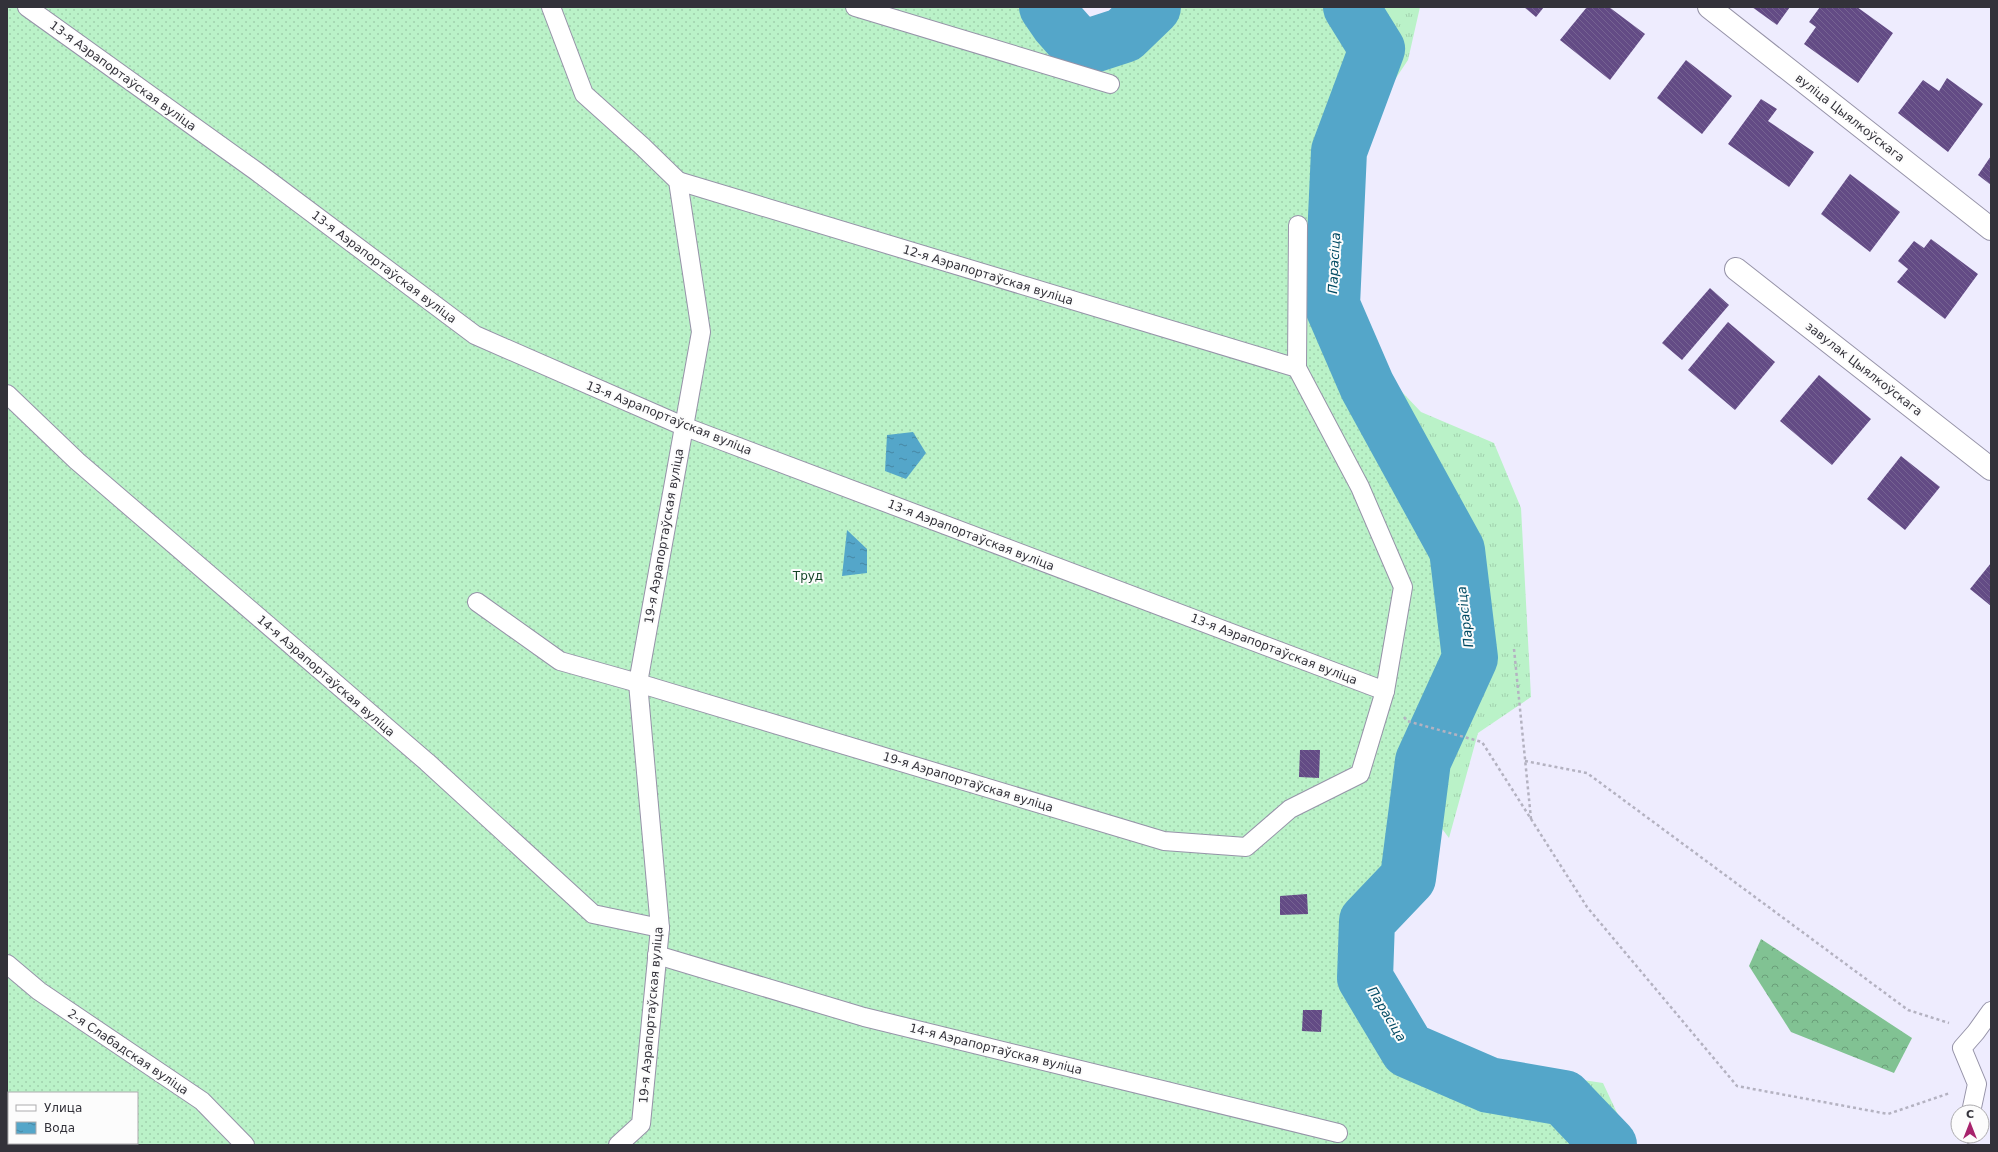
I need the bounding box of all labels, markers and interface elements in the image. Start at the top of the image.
street label: 13-я Аэрапортаўская вуліца [47,18,199,134]
street label: вуліца Цыялкоўскага [1793,71,1907,165]
street label: 13-я Аэрапортаўская вуліца [309,208,459,326]
water label: Парасіца [1325,232,1343,294]
street label: 12-я Аэрапортаўская вуліца [901,242,1075,308]
street label: завулак Цыялкоўскага [1803,319,1925,419]
street label: 13-я Аэрапортаўская вуліца [584,378,754,458]
street label: 19-я Аэрапортаўская вуліца [642,447,686,625]
street label: 13-я Аэрапортаўская вуліца [886,497,1056,573]
park label: Труд [792,569,823,583]
water label: Парасіца [1454,586,1476,648]
street label: 13-я Аэрапортаўская вуліца [1189,611,1359,687]
street label: 14-я Аэрапортаўская вуліца [254,612,398,740]
street label: 19-я Аэрапортаўская вуліца [881,749,1055,815]
street label: 19-я Аэрапортаўская вуліца [636,926,666,1104]
water label: Парасіца [1365,984,1409,1044]
street label: 2-я Слабадская вуліца [65,1006,191,1098]
street label: 14-я Аэрапортаўская вуліца [908,1021,1084,1077]
legend [8,1092,138,1144]
text: Улица [44,1101,82,1115]
north arrow [1950,1104,1990,1144]
text: С [1966,1108,1974,1121]
text: Вода [44,1121,75,1135]

